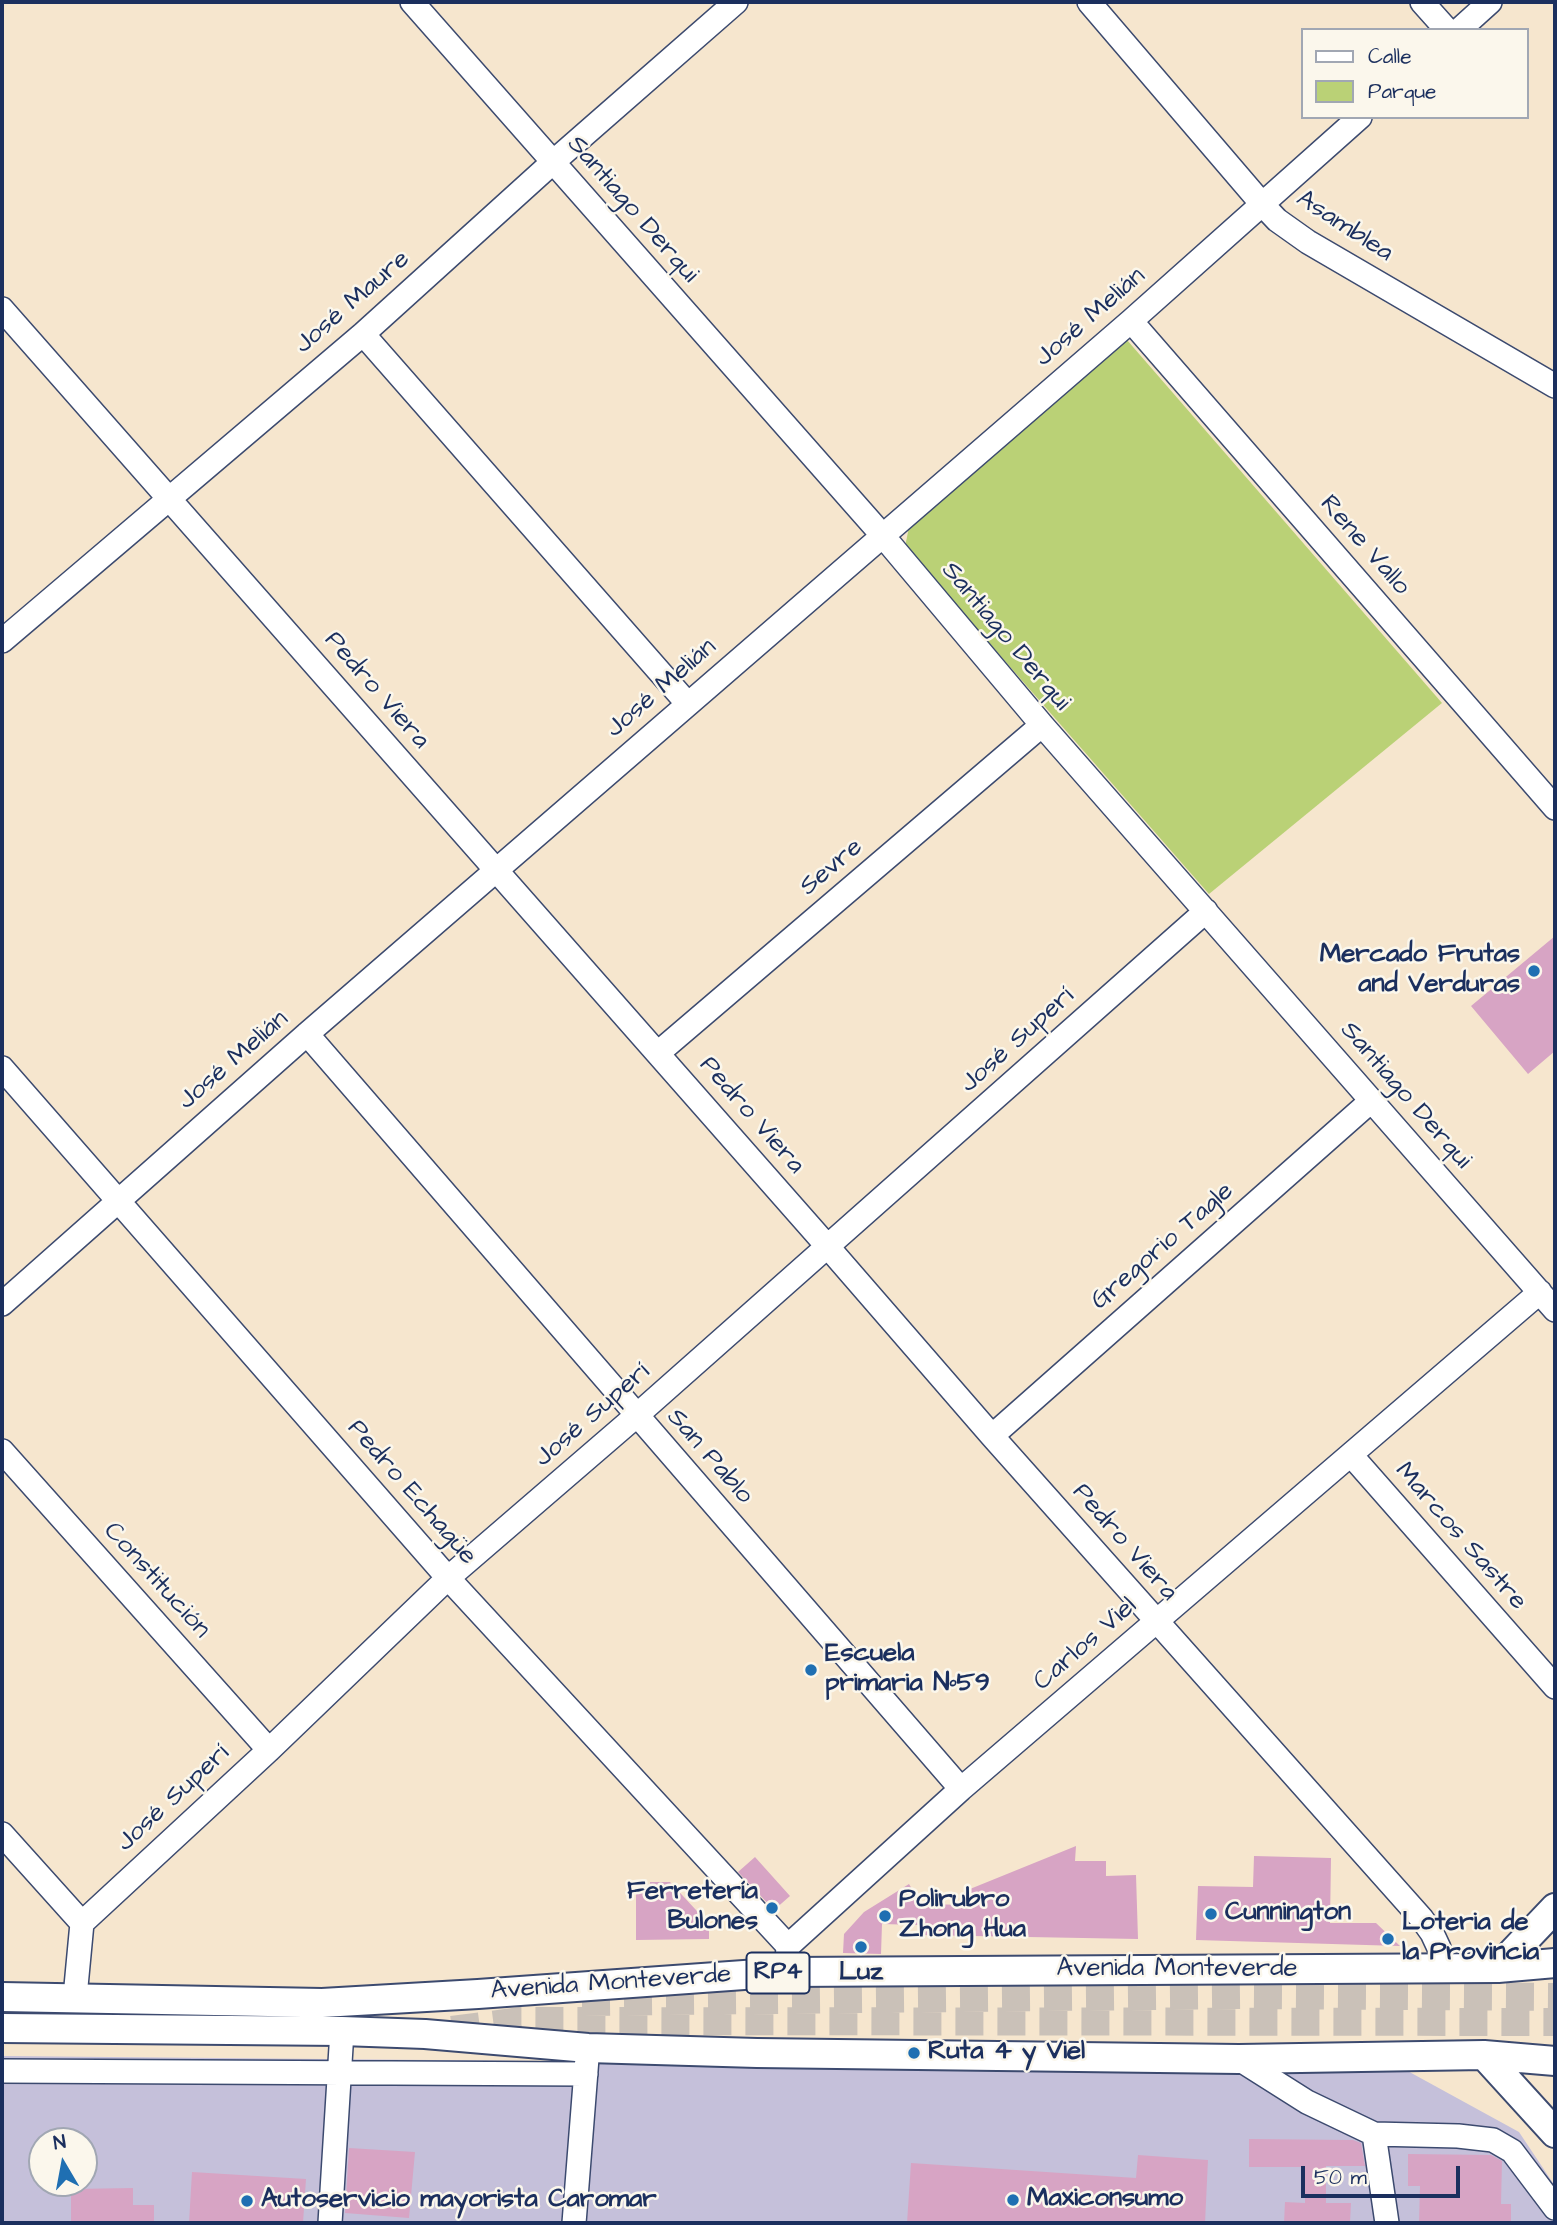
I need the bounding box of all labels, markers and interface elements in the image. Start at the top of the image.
legend [1302,28,1529,119]
text: Calle [1368,42,1412,71]
text: Parque [1368,77,1436,106]
street label: Santiago Derqui [560,130,704,290]
street label: Asamblea [1290,184,1398,270]
street label: José Maure [289,245,417,361]
street label: José Melián [1030,262,1152,374]
street label: Rene Vallo [1312,490,1416,602]
street label: Santiago Derqui [934,556,1076,718]
street label: Pedro Viera [317,626,435,756]
street label: José Melián [601,633,723,745]
street label: Sevre [794,833,870,903]
place label: Mercado Frutas and Verduras [1320,940,1520,1002]
marker: Mercado Frutas and Verduras [1526,963,1542,979]
street label: José Superí [955,982,1081,1100]
street label: José Melián [173,1005,295,1117]
street label: Santiago Derqui [1333,1016,1477,1176]
street label: Pedro Viera [692,1051,810,1181]
street label: Gregorio Tagle [1085,1177,1241,1317]
street label: José Superí [529,1357,657,1475]
street label: San Pablo [659,1403,759,1511]
street label: Pedro Echagüe [340,1414,482,1572]
street label: Marcos Sastre [1387,1457,1533,1617]
street label: Pedro Viera [1065,1478,1183,1608]
street label: Constitución [96,1517,216,1645]
street label: Carlos Viel [1028,1592,1144,1698]
place label: Escuela primaria Nº59 [825,1639,990,1700]
marker: Escuela primaria Nº59 [803,1662,819,1678]
street label: José Superí [111,1739,237,1859]
place label: Ferretería Bulones [627,1877,758,1938]
place label: Polirubro Zhong Hua [899,1885,1026,1946]
place label: Cunnington [1225,1898,1351,1930]
marker: Ferretería Bulones [764,1900,780,1916]
marker: Cunnington [1203,1906,1219,1922]
marker: Polirubro Zhong Hua [877,1908,893,1924]
place label: Loteria de la Provincia [1402,1908,1539,1969]
marker: Loteria de la Provincia [1380,1931,1396,1947]
marker: Luz [853,1939,869,1955]
road number: RP4 [746,1952,810,1994]
street label: Avenida Monteverde [1056,1954,1298,1986]
place label: Luz [839,1958,883,1990]
street label: Avenida Monteverde [490,1960,732,2008]
place label: Ruta 4 y Viel [928,2037,1085,2069]
marker: Ruta 4 y Viel [906,2045,922,2061]
north arrow [28,2127,98,2197]
text: N [51,2128,68,2157]
scale bar [1305,2152,1464,2196]
text: 50 m [1314,2163,1367,2192]
place label: Maxiconsumo [1027,2184,1183,2216]
place label: Autoservicio mayorista Caromar [261,2185,657,2217]
marker: Maxiconsumo [1005,2192,1021,2208]
marker: Autoservicio mayorista Caromar [239,2193,255,2209]

